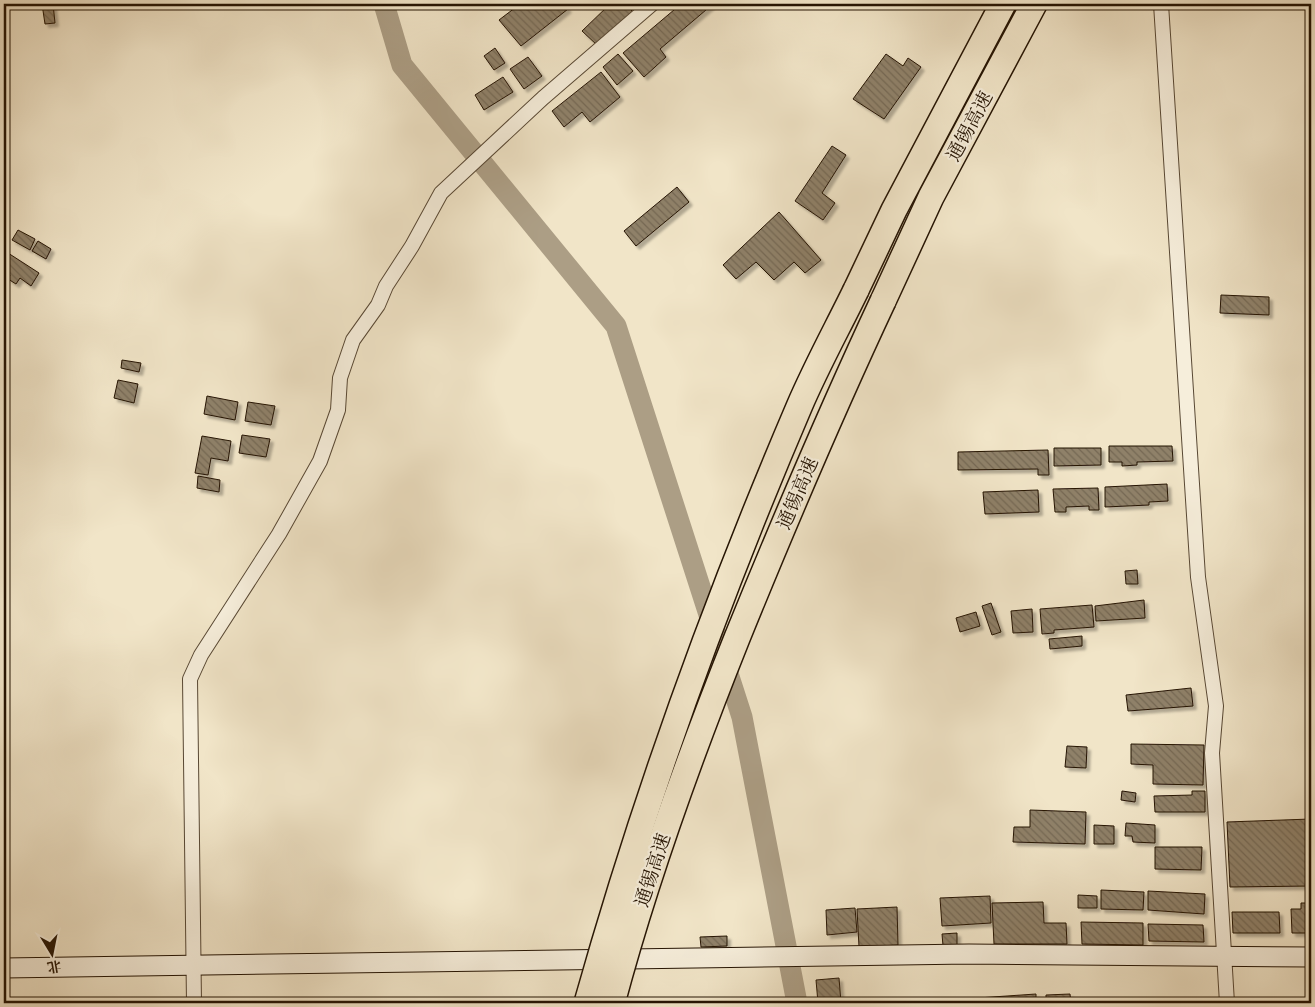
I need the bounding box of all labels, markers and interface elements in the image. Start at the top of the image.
street label: 通锡高速 [939,86,999,166]
street label: 通锡高速 [769,453,825,533]
street label: 通锡高速 [627,830,677,910]
north arrow [28,930,78,980]
text: 北 [46,956,63,978]

